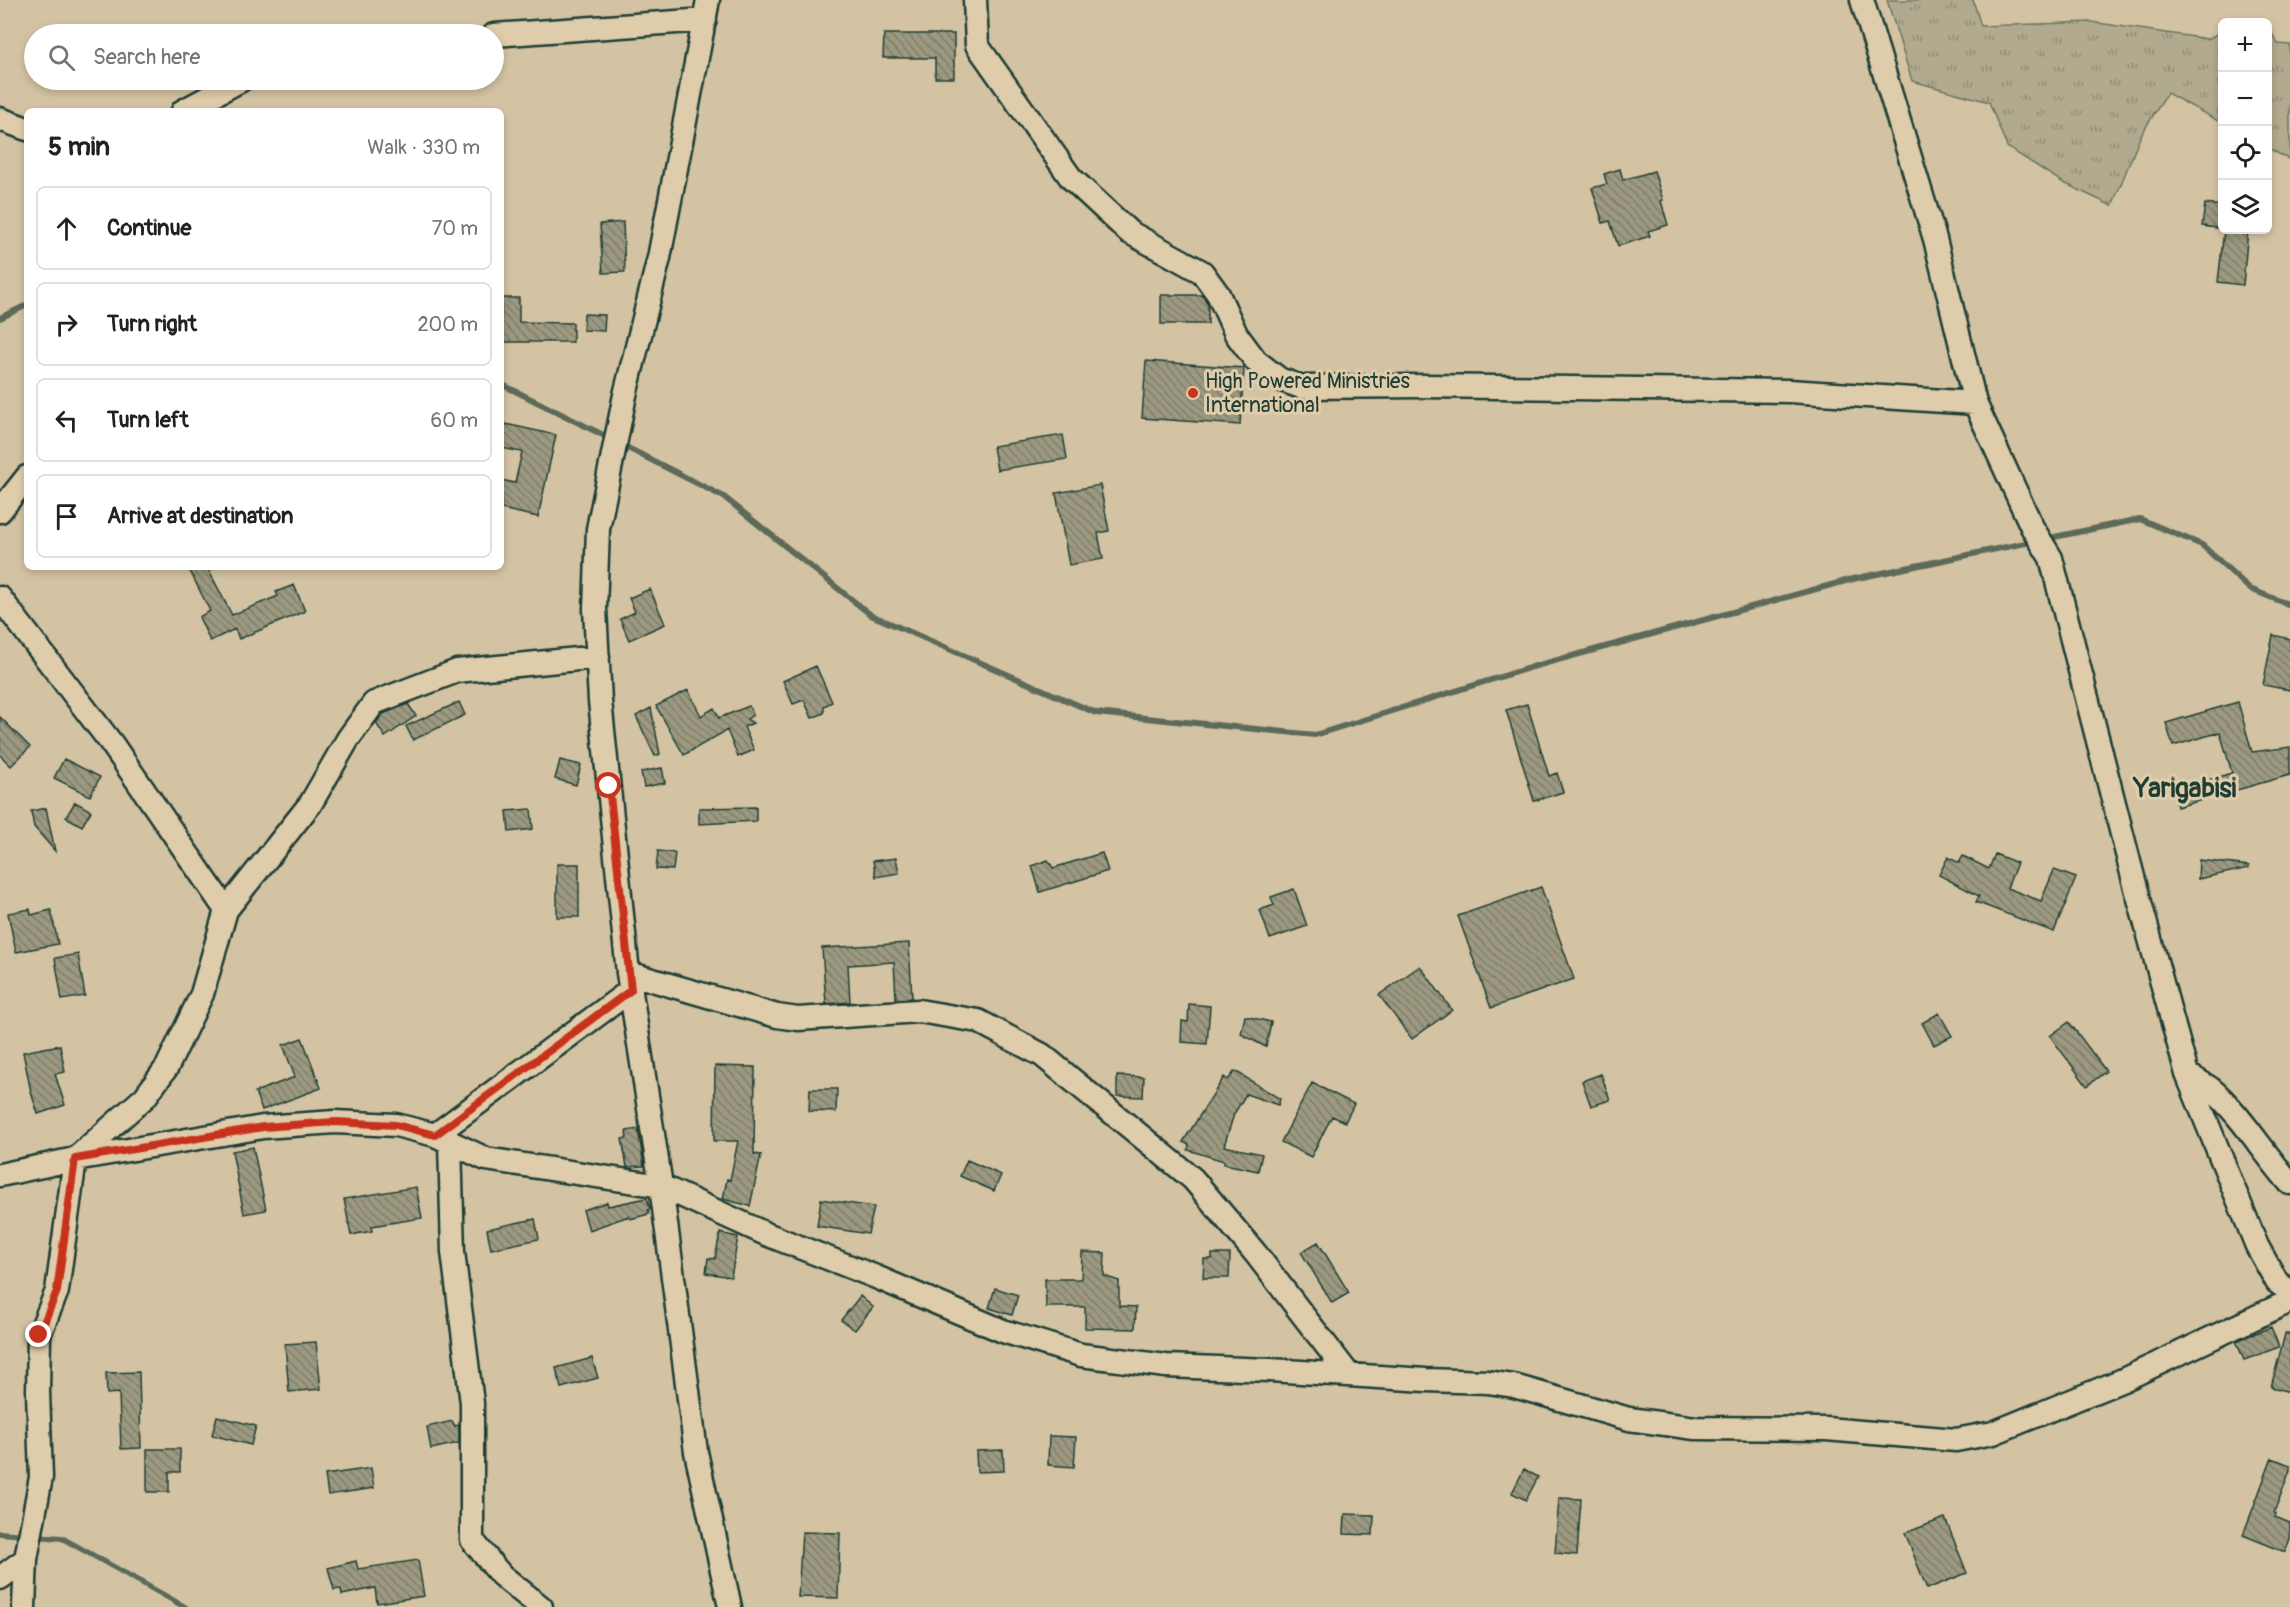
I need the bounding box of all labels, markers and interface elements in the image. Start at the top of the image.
map controls [2218,18,2272,234]
button: + [2218,18,2272,72]
search box [24,24,504,90]
icon: search [45,41,78,74]
text: Search here [93,43,200,71]
button: − [2218,72,2272,126]
button: locate [2218,126,2272,180]
text: 5 min [48,131,110,163]
text: Walk · 330 m [367,135,480,160]
button: layers [2218,180,2272,234]
icon: ahead [50,212,83,245]
text: Continue [107,214,191,242]
text: 70 m [432,216,478,241]
icon: right [50,308,83,341]
text: Turn right [107,310,197,338]
text: 200 m [417,312,478,337]
place label: High Powered Ministries International [1205,368,1410,419]
marker: High Powered Ministries International [1186,386,1200,400]
icon: left [50,404,83,437]
text: Turn left [107,406,189,434]
text: 60 m [431,408,478,433]
icon: arrive [50,500,83,533]
text: Arrive at destination [107,502,293,530]
route start [595,772,621,798]
district label: Yarigabisi [2132,772,2237,805]
route end [25,1321,51,1347]

